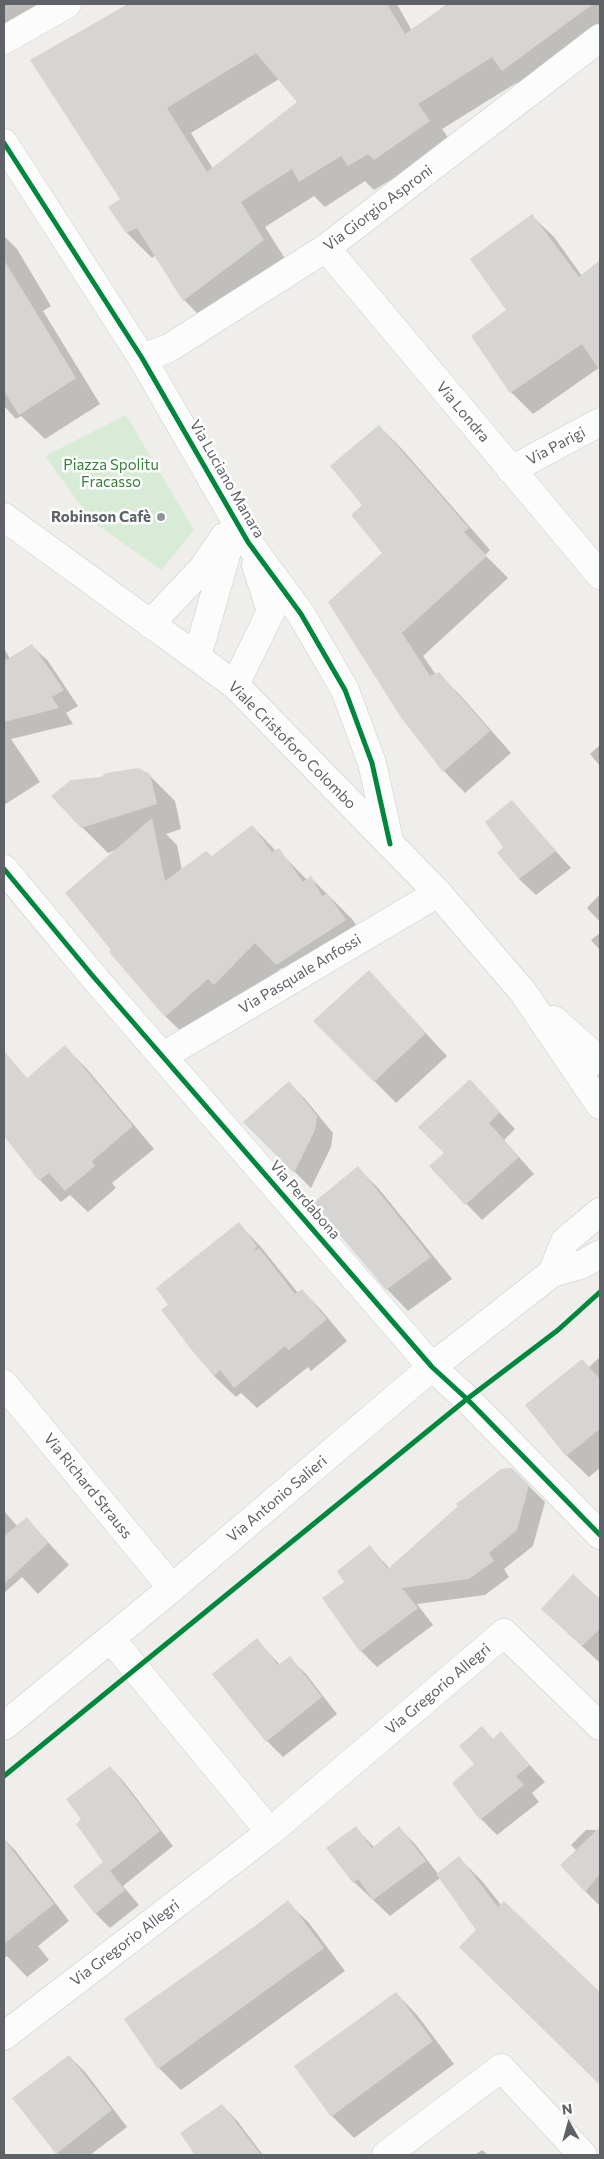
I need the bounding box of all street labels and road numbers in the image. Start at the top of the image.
street label: Via Giorgio Asproni [320,161,436,255]
street label: Via Londra [433,378,493,446]
street label: Via Luciano Manara [186,417,268,541]
street label: Via Parigi [524,423,588,469]
street label: Viale Cristoforo Colombo [224,677,360,813]
street label: Via Pasquale Anfossi [236,930,364,1018]
street label: Via Perdabona [266,1157,344,1243]
street label: Via Richard Strauss [40,1430,136,1542]
street label: Via Antonio Salieri [223,1452,331,1546]
street label: Via Gregorio Allegri [382,1640,494,1738]
street label: Via Gregorio Allegri [67,1896,183,1990]

